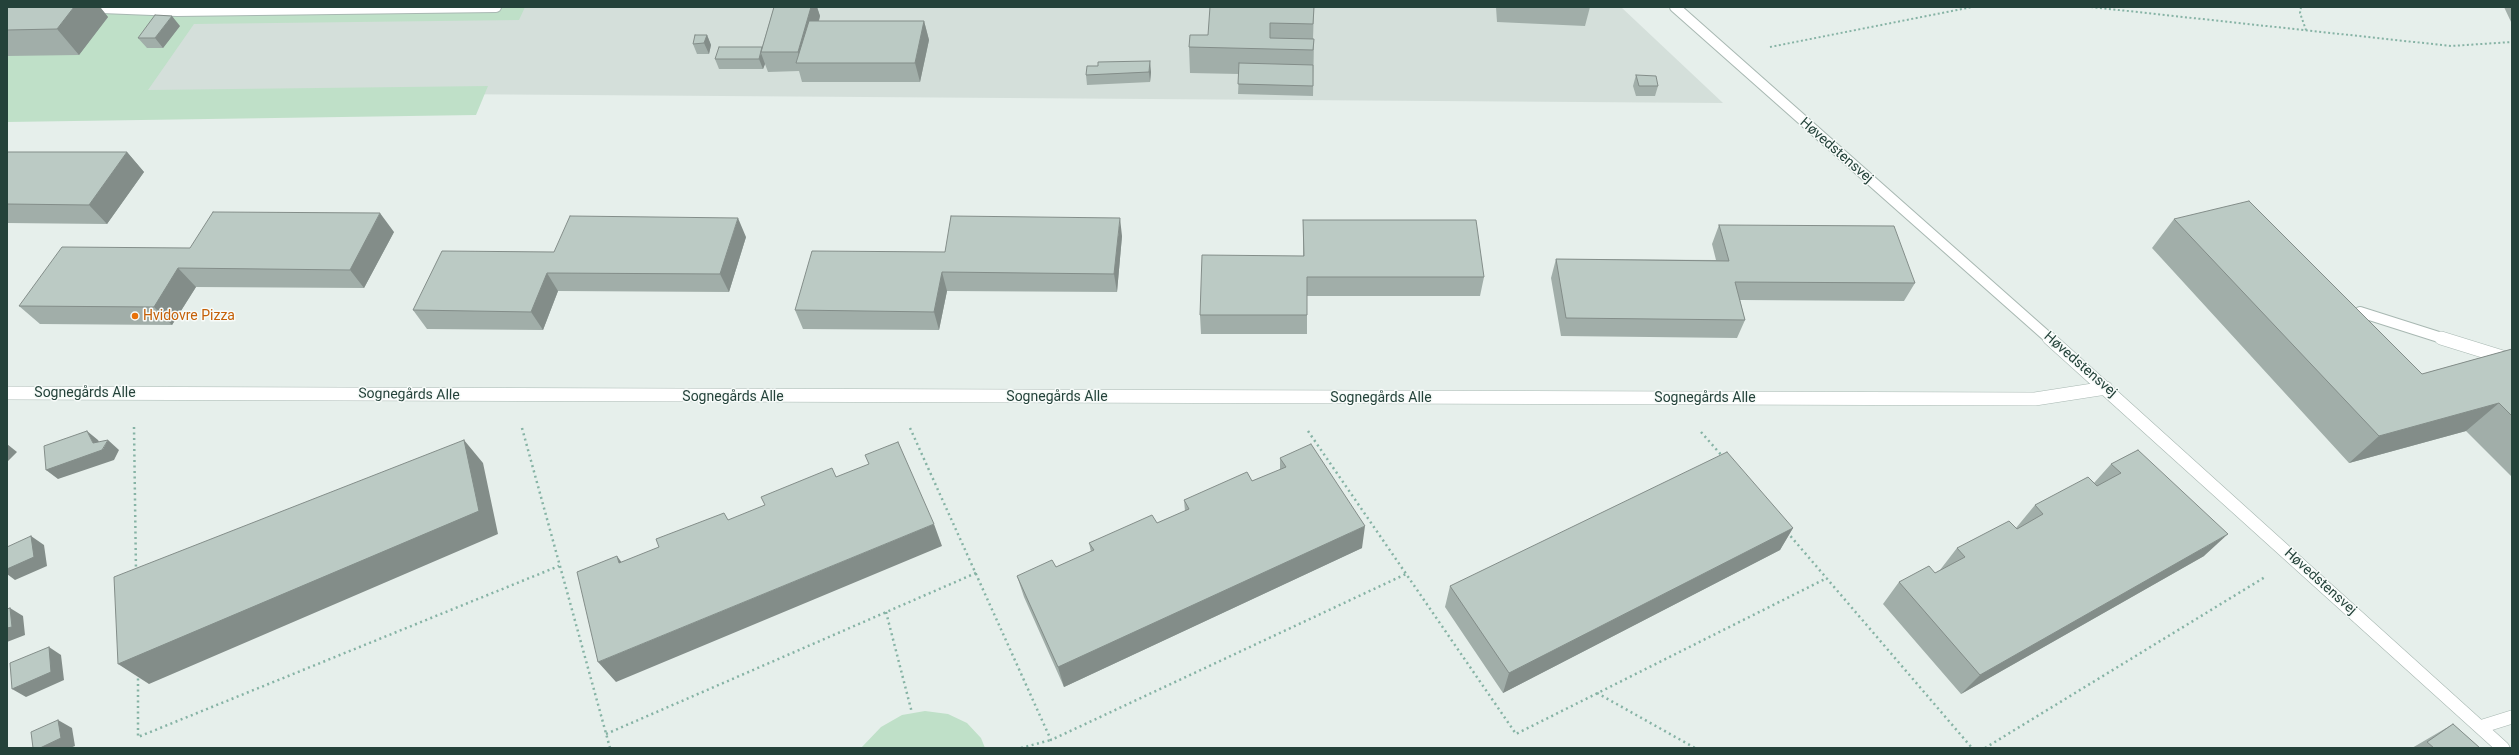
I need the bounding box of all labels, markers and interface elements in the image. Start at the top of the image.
street label: Høvedstensvej [1796,115,1876,187]
place label: Hvidovre Pizza [143,308,235,324]
marker: Hvidovre Pizza [130,311,140,321]
street label: Høvedstensvej [2040,329,2120,401]
street label: Sognegårds Alle [34,385,136,401]
street label: Sognegårds Alle [358,386,460,404]
street label: Sognegårds Alle [682,389,784,405]
street label: Sognegårds Alle [1006,389,1108,405]
street label: Sognegårds Alle [1330,390,1432,406]
street label: Sognegårds Alle [1654,390,1756,406]
street label: Høvedstensvej [2280,545,2360,619]

